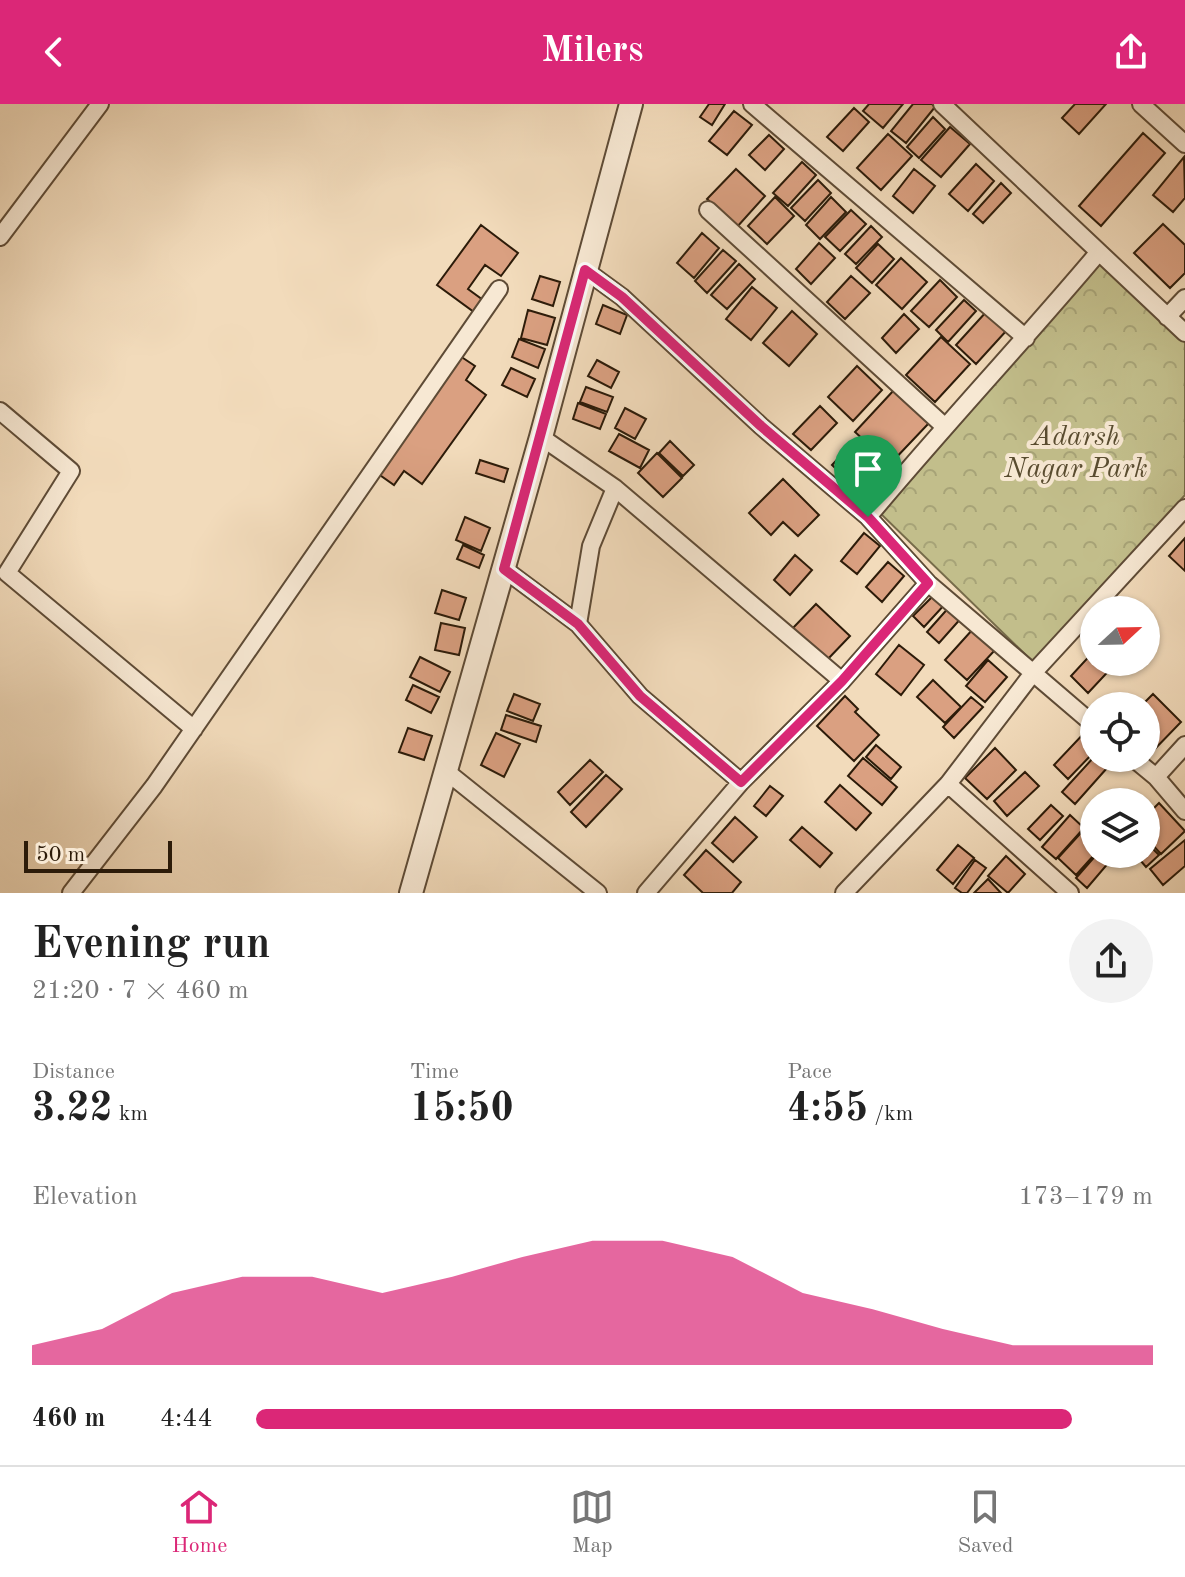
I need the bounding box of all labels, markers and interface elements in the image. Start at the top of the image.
icon: back [32,30,76,74]
icon: share [1109,30,1153,74]
text: Milers [542,34,643,70]
park label: Adarsh Nagar Park [1003,424,1148,484]
pin [834,435,902,517]
icon: arrive [846,447,890,491]
north arrow [1080,596,1160,676]
map controls [1080,596,1160,868]
button: locate [1080,692,1160,772]
button: layers [1080,788,1160,868]
scale bar [24,837,172,873]
text: 50 m [36,844,85,866]
button: share [1069,919,1153,1003]
text: Evening run [32,923,270,967]
text: 21:20 · 7 × 460 m [32,978,249,1004]
text: Distance [32,1061,115,1083]
text: Time [410,1061,459,1083]
text: Pace [787,1061,832,1083]
text: 3.22 [32,1090,113,1130]
text: 15:50 [410,1090,514,1130]
text: 4:55 [787,1090,868,1130]
text: km [113,1103,148,1125]
text: /km [868,1103,913,1125]
text: Elevation [32,1184,138,1210]
text: 173–179 m [1018,1184,1153,1210]
text: 460 m [32,1406,105,1432]
text: 4:44 [160,1406,213,1432]
tab: Home [172,1485,227,1560]
tab: Map [570,1485,614,1560]
tab: Saved [957,1485,1013,1560]

